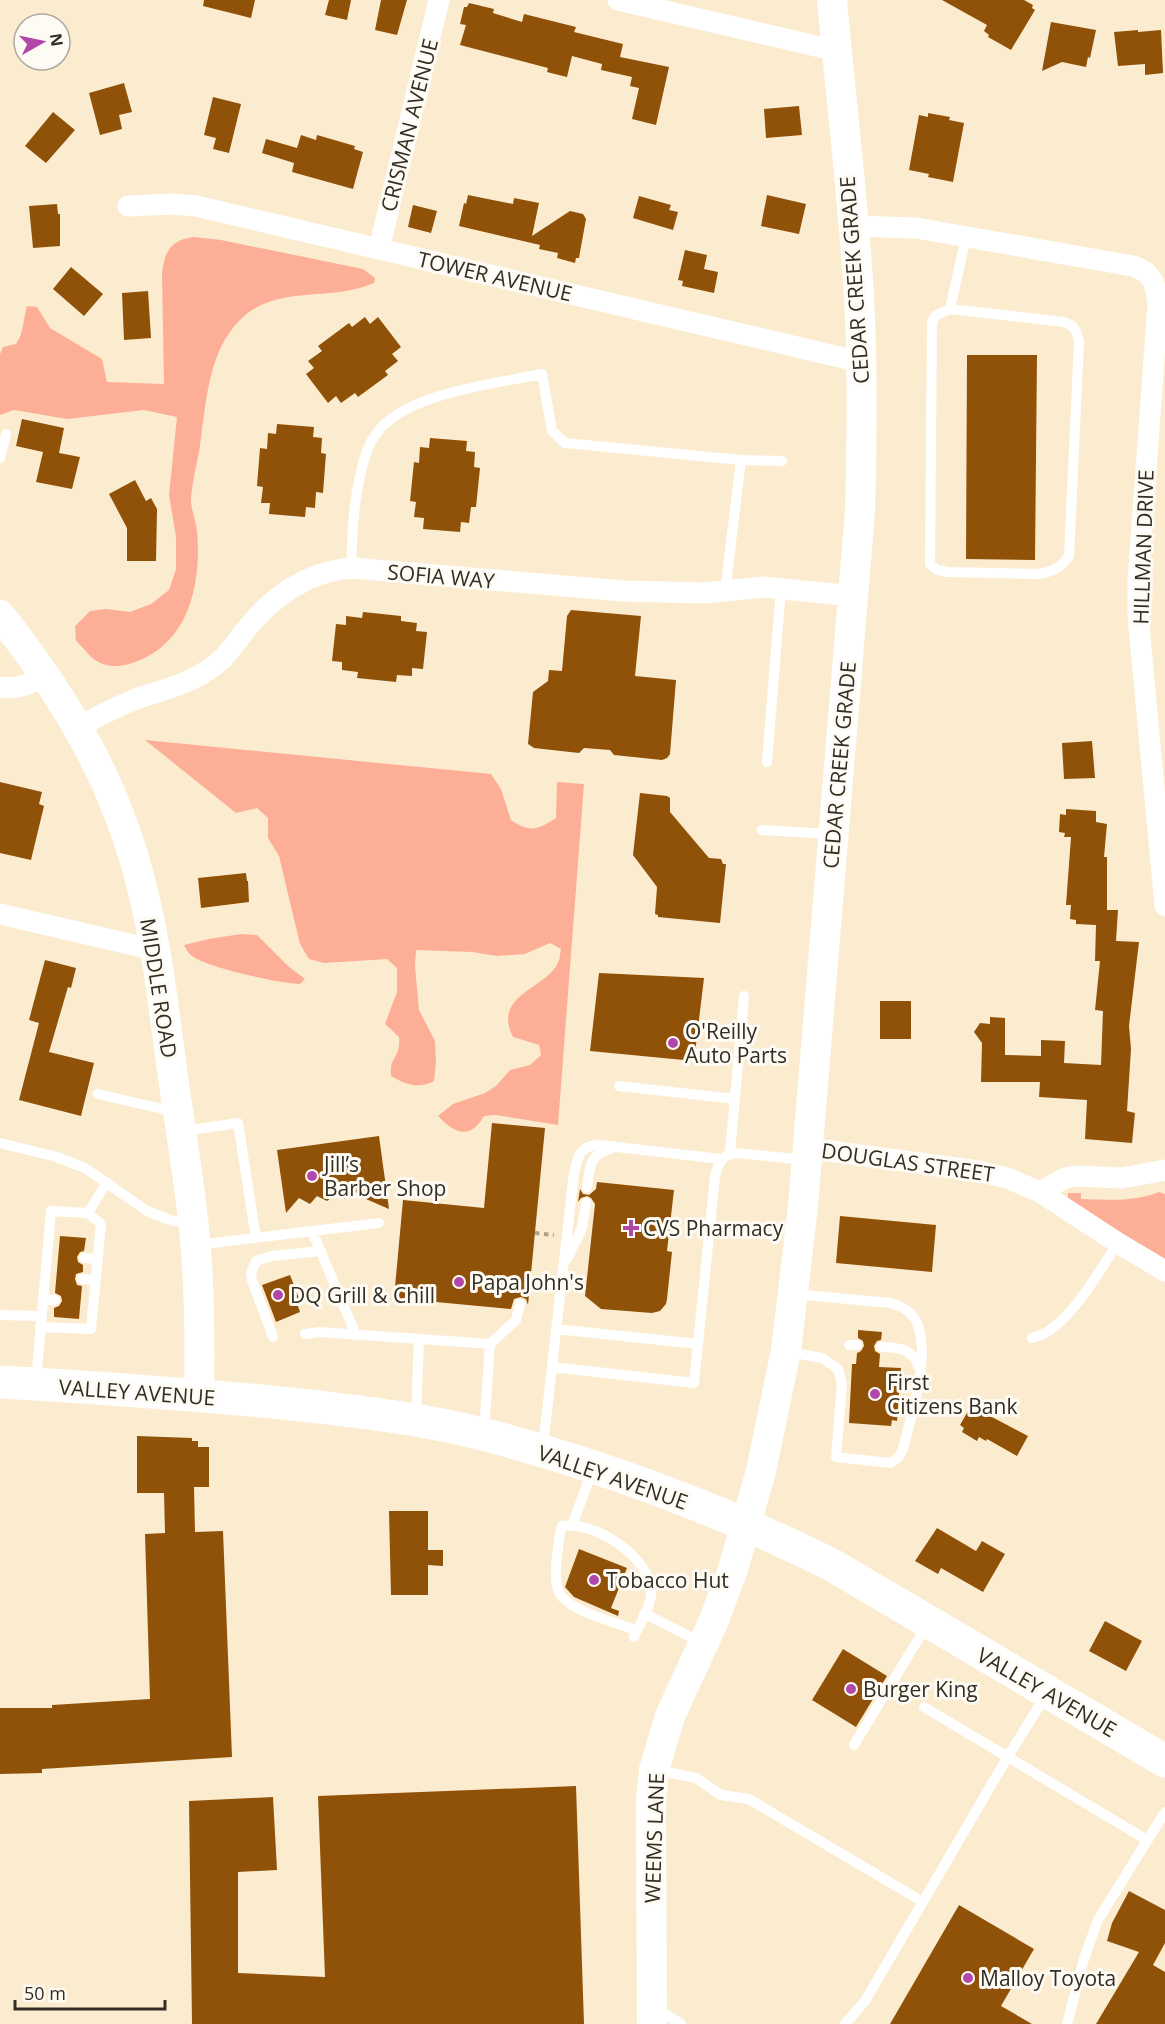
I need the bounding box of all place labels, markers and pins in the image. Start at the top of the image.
place label: O'Reilly Auto Parts [685,1017,787,1069]
marker: O'Reilly Auto Parts [666,1036,680,1050]
place label: Jill’s Barber Shop [322,1150,446,1202]
marker: Jill’s Barber Shop [305,1169,319,1183]
place label: CVS Pharmacy [643,1214,784,1242]
marker: CVS Pharmacy [624,1221,638,1235]
place label: Papa John's [471,1268,584,1296]
marker: Papa John's [452,1275,466,1289]
place label: DQ Grill & Chill [290,1281,435,1309]
marker: DQ Grill & Chill [271,1288,285,1302]
place label: First Citizens Bank [887,1368,1017,1420]
marker: First Citizens Bank [868,1387,882,1401]
place label: Tobacco Hut [606,1566,729,1594]
marker: Tobacco Hut [587,1573,601,1587]
place label: Burger King [863,1675,978,1703]
marker: Burger King [844,1682,858,1696]
place label: Malloy Toyota [980,1964,1116,1992]
marker: Malloy Toyota [961,1971,975,1985]

